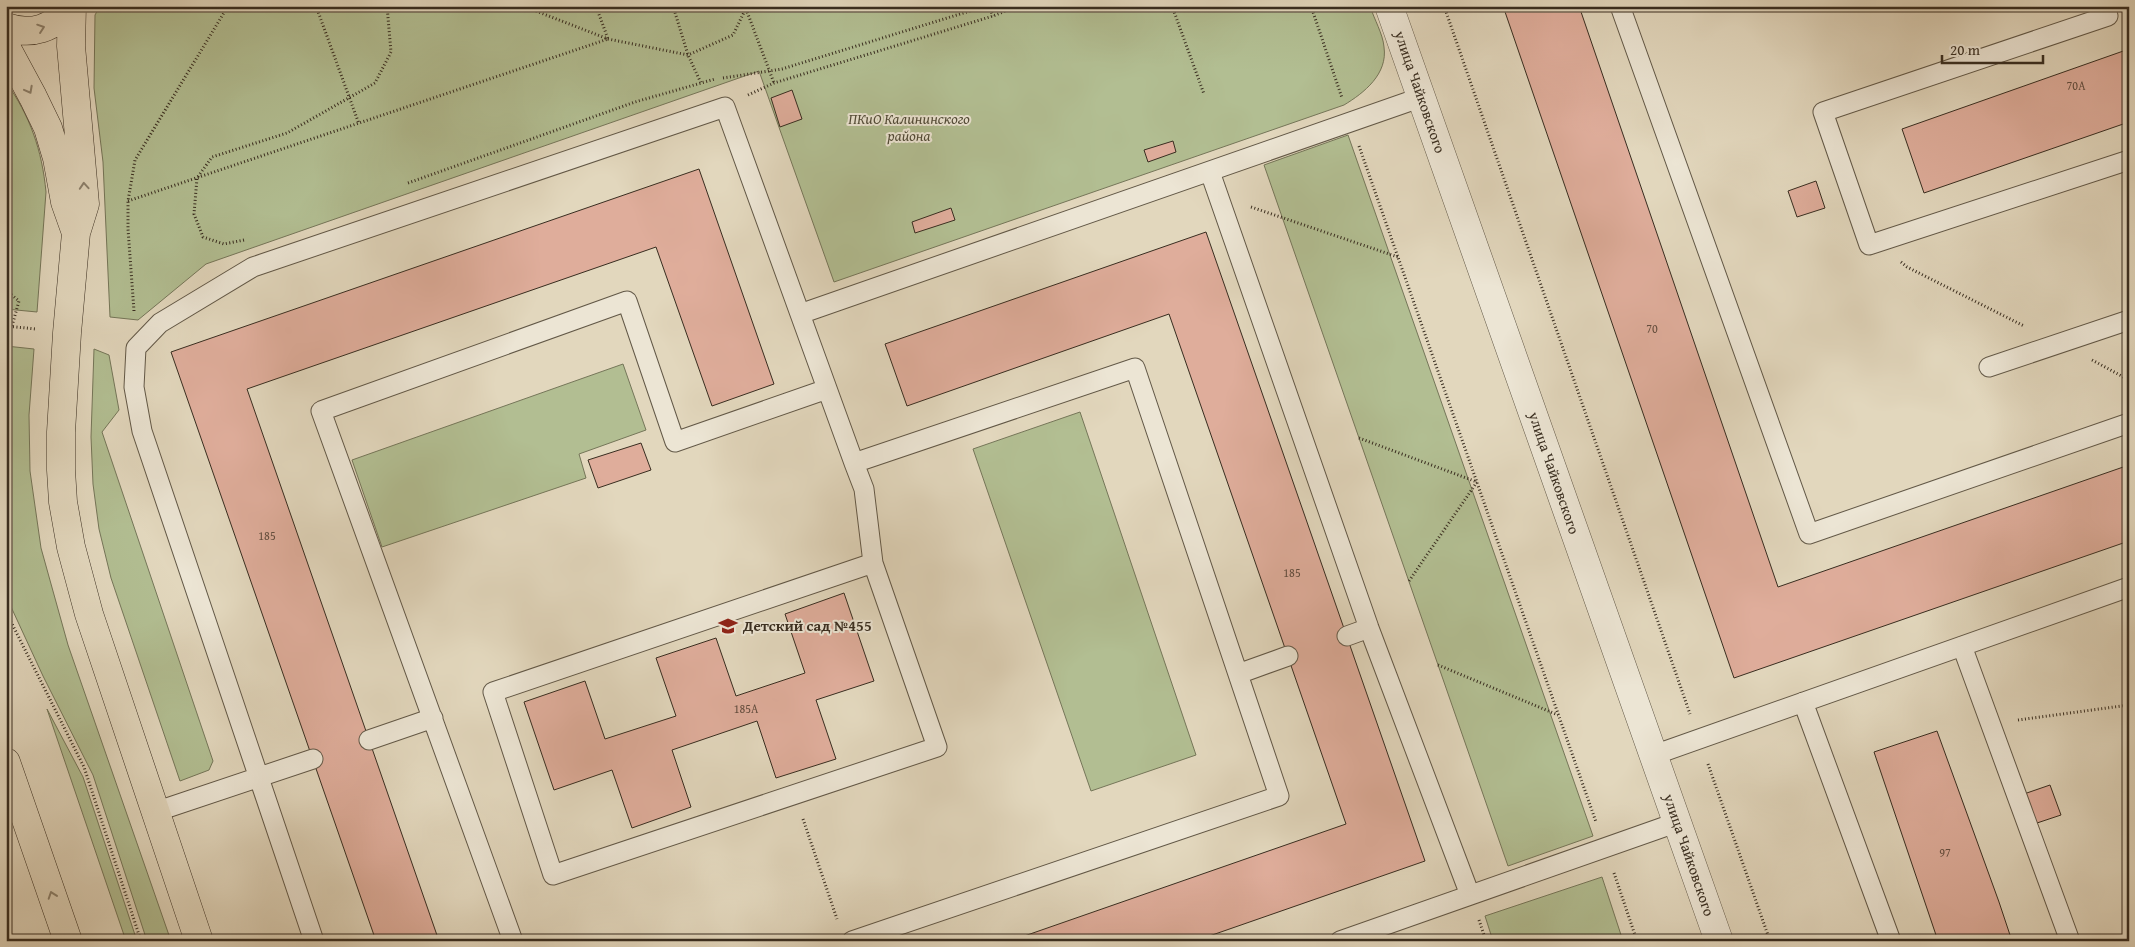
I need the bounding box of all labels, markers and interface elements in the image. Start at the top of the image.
one-way arrow [37,24,45,34]
street label: улица Чайковского [1389,27,1451,156]
scale bar [1942,32,2044,64]
text: 20 m [1950,39,1981,60]
house number: 70А [2067,77,2086,94]
one-way arrow [23,84,33,93]
park label: ПКиО Калининского района [848,108,970,146]
one-way arrow [78,182,89,190]
house number: 70 [1646,320,1658,337]
street label: улица Чайковского [1523,408,1585,537]
house number: 185 [258,527,276,544]
house number: 185 [1283,564,1301,581]
school or university icon: Детский сад №455 [717,615,739,637]
place label: Детский сад №455 [742,615,872,636]
house number: 185А [734,700,759,717]
street label: улица Чайковского [1658,790,1720,919]
house number: 97 [1939,844,1951,861]
one-way arrow [48,891,58,899]

